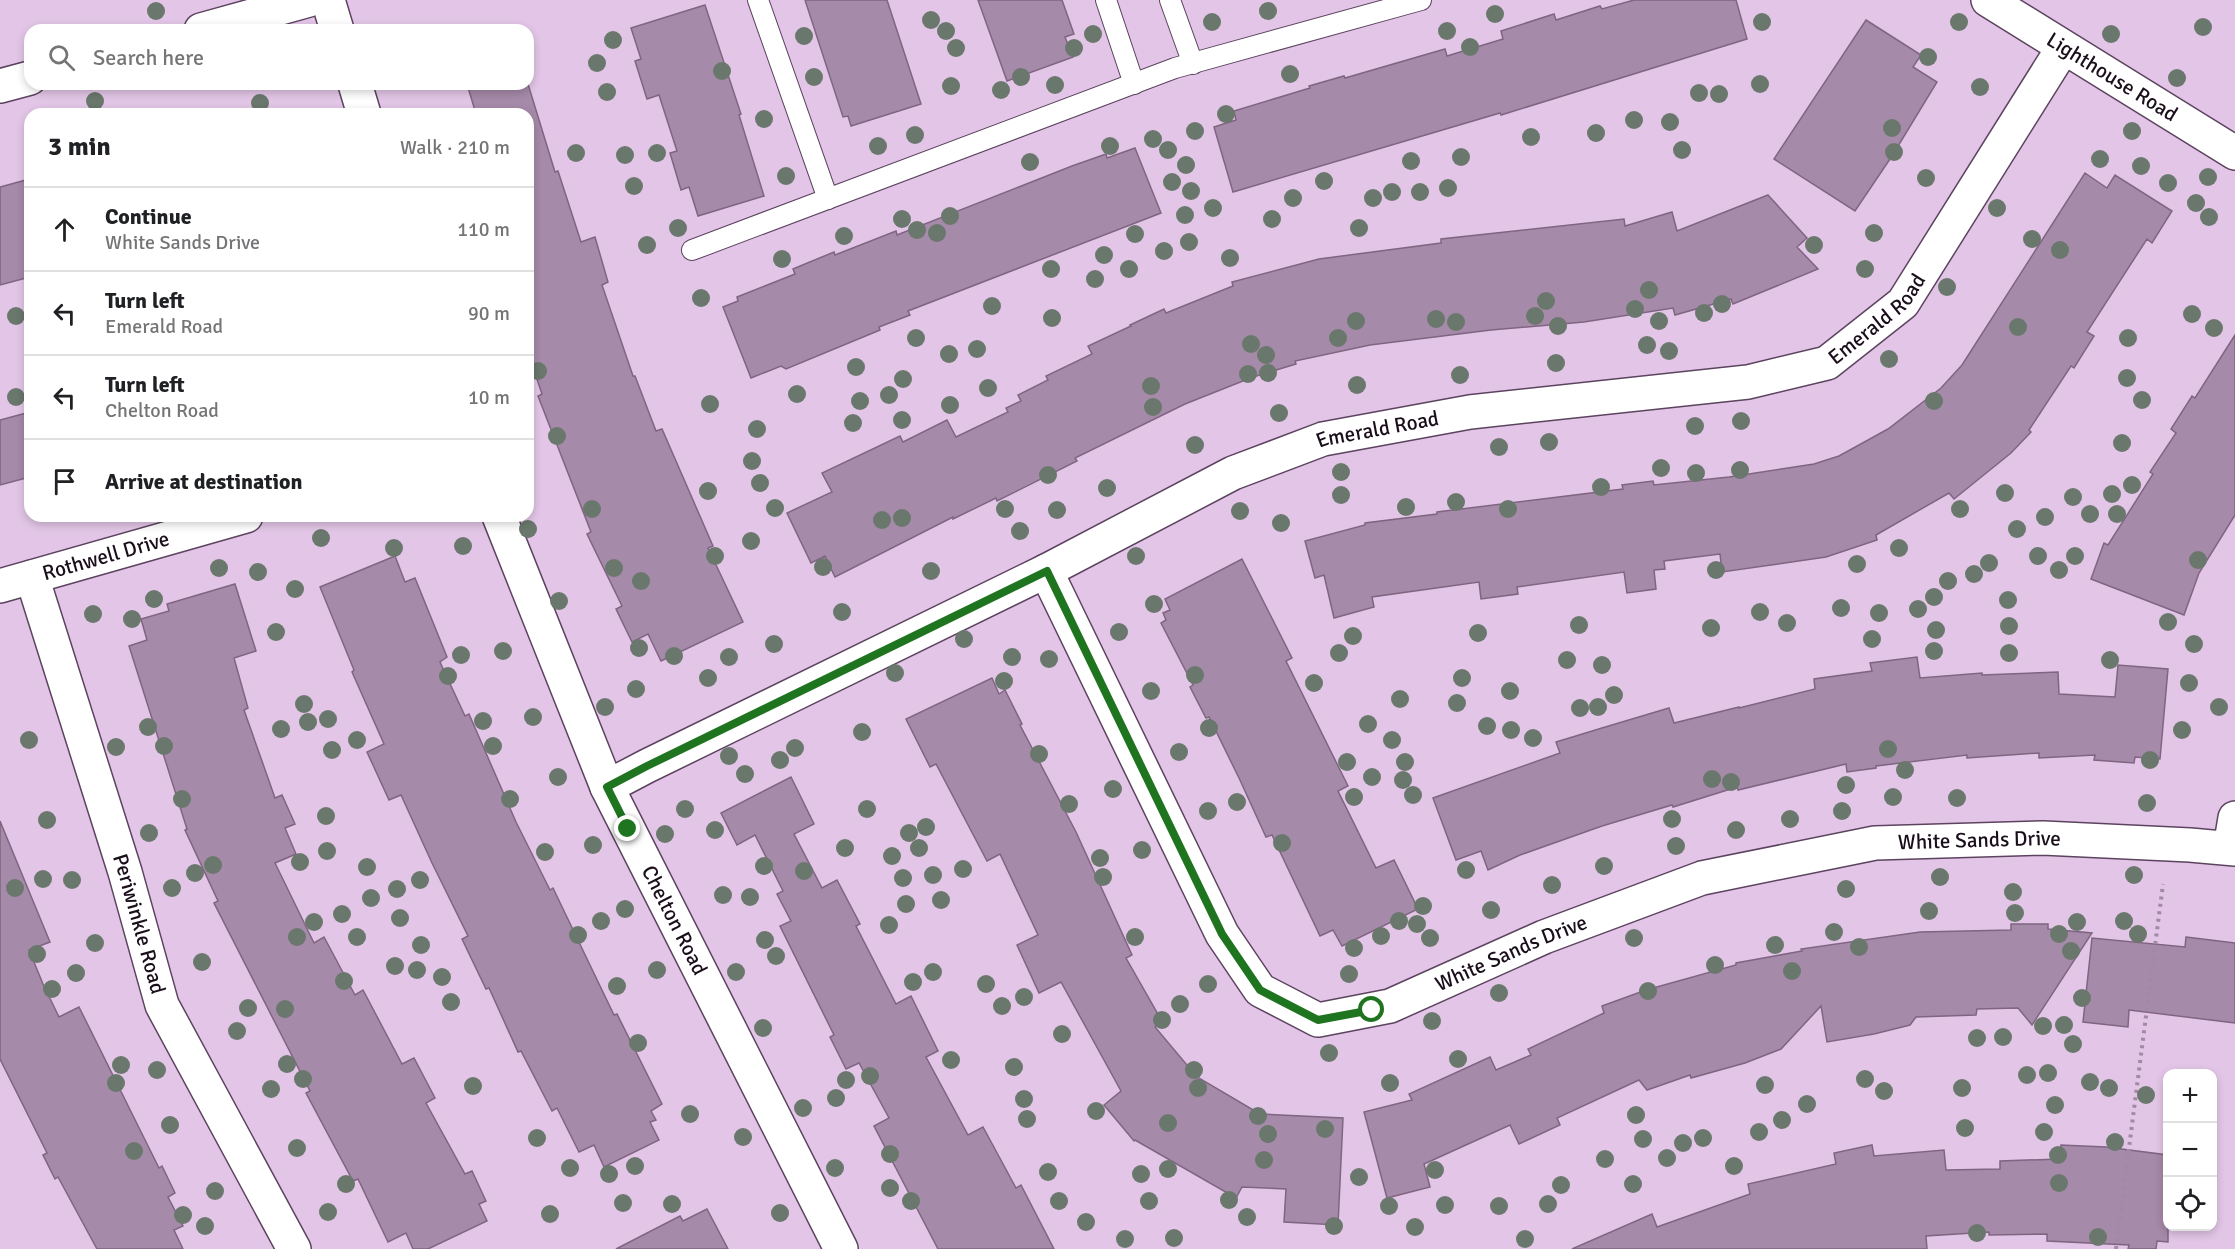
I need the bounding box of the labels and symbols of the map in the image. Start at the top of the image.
street label: Lighthouse Road [2042,27,2182,127]
street label: Emerald Road [1823,269,1931,370]
street label: Emerald Road [1312,405,1441,454]
street label: Rothwell Drive [39,526,172,586]
route end [614,815,640,841]
street label: White Sands Drive [1897,825,2061,855]
street label: Periwinkle Road [107,850,171,997]
street label: Chelton Road [636,861,713,979]
street label: White Sands Drive [1431,909,1591,997]
route start [1358,996,1384,1022]

